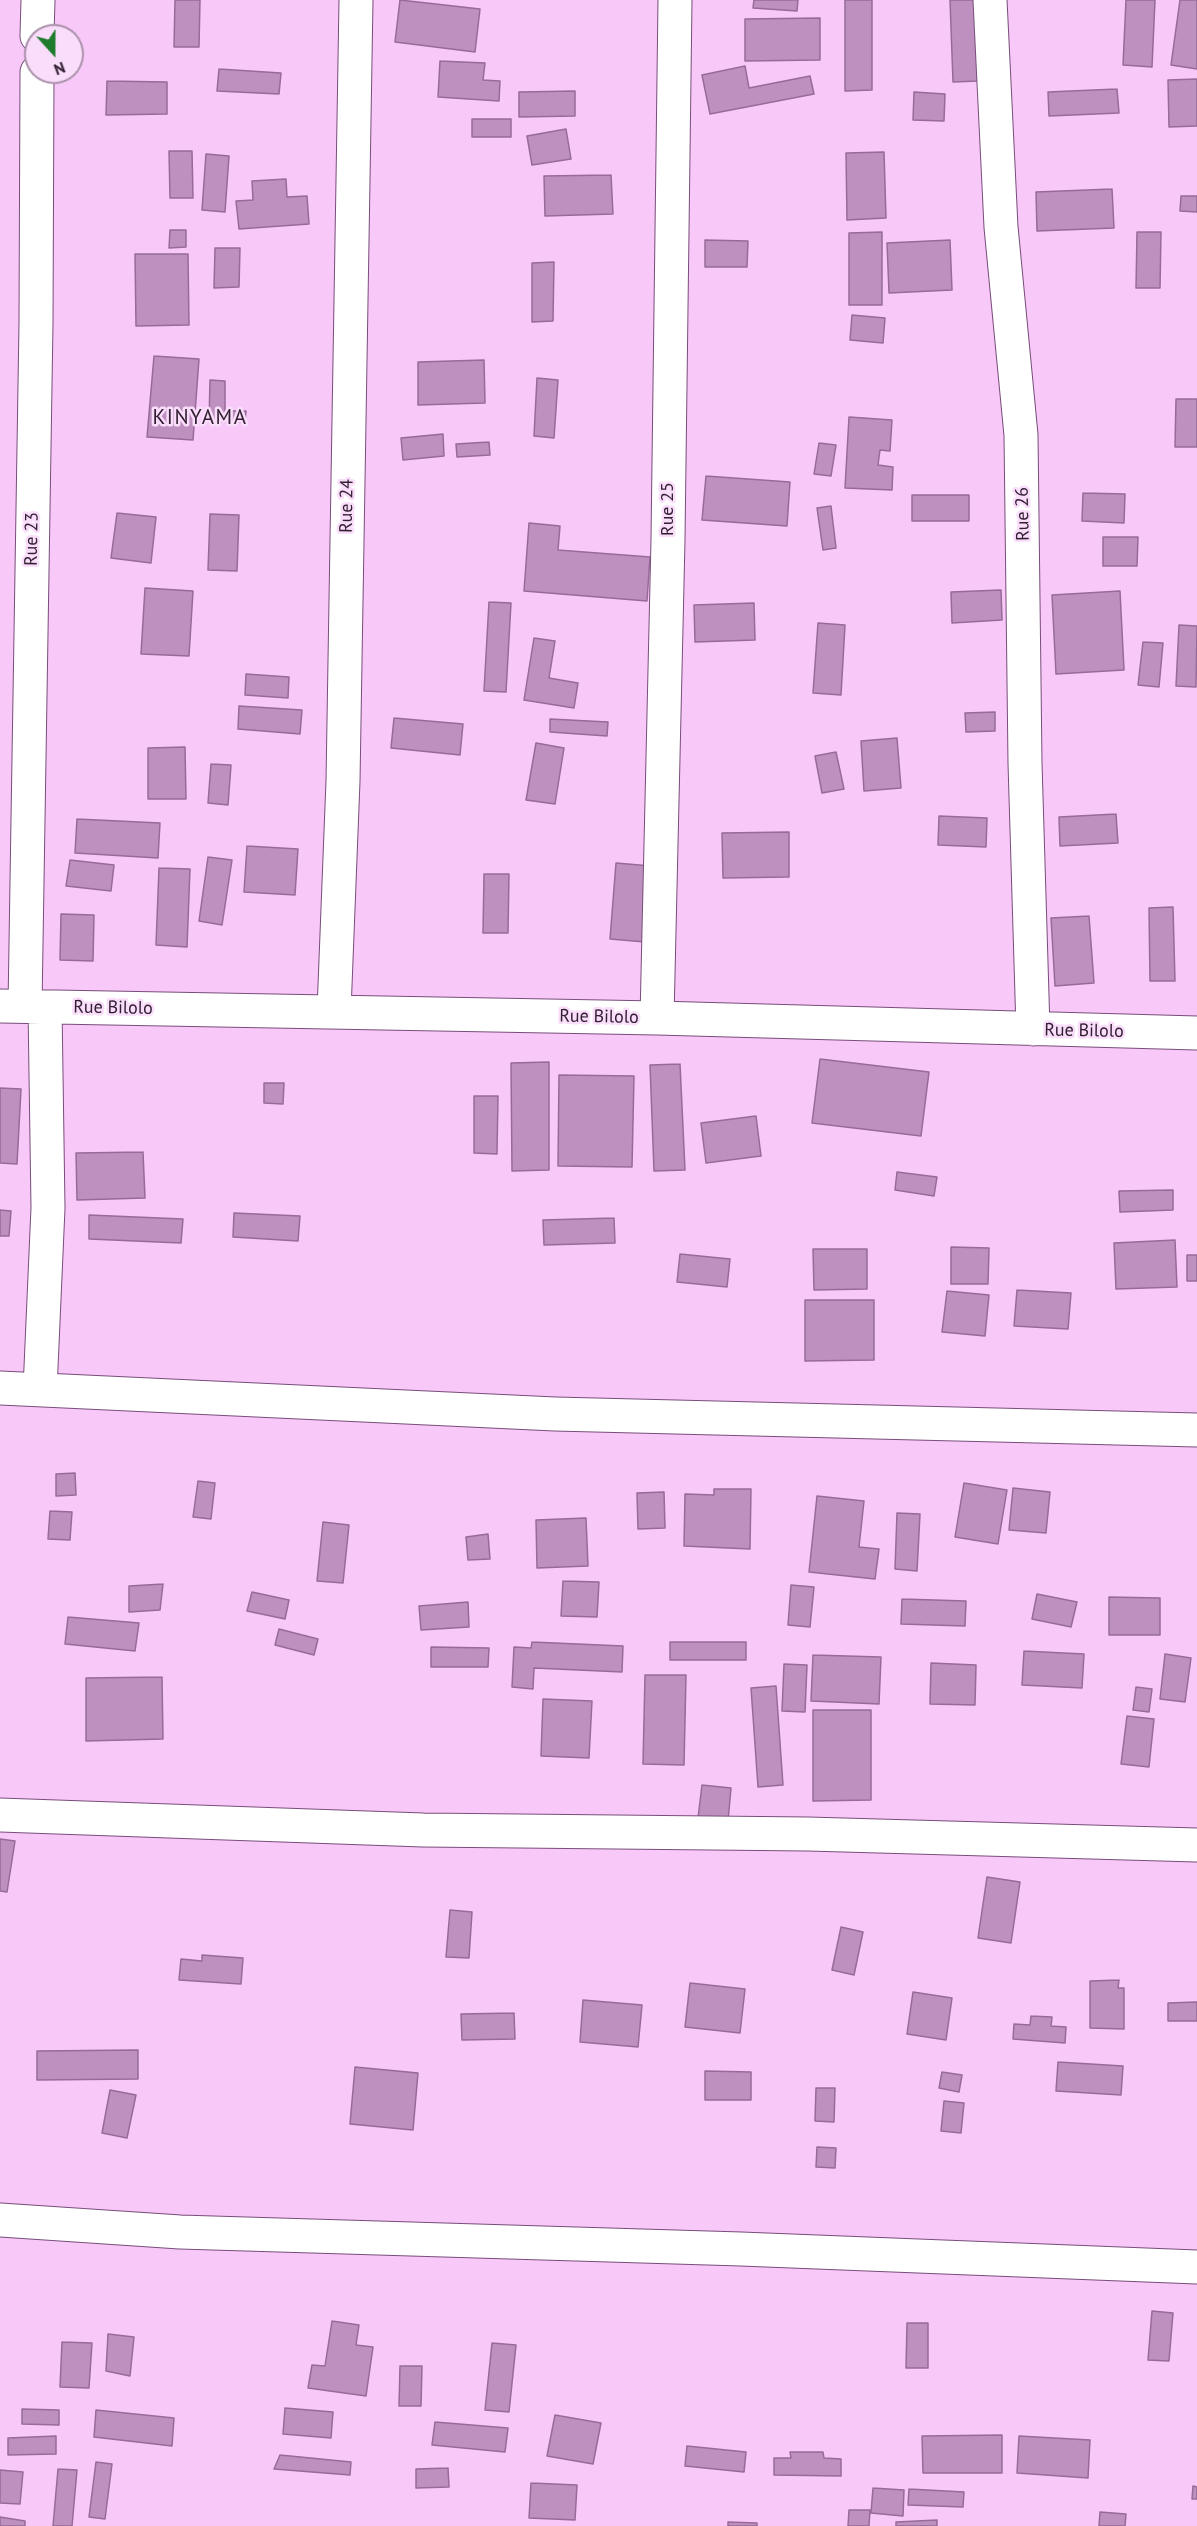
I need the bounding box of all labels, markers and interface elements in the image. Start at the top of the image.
north arrow [24,24,84,84]
text: N [51,58,68,80]
district label: KINYAMA [152,405,248,431]
street label: Rue 24 [336,479,358,533]
street label: Rue 25 [657,482,679,536]
street label: Rue 26 [1012,487,1034,541]
street label: Rue 23 [21,512,43,566]
street label: Rue Bilolo [73,997,153,1019]
street label: Rue Bilolo [559,1006,639,1028]
street label: Rue Bilolo [1044,1020,1124,1042]

